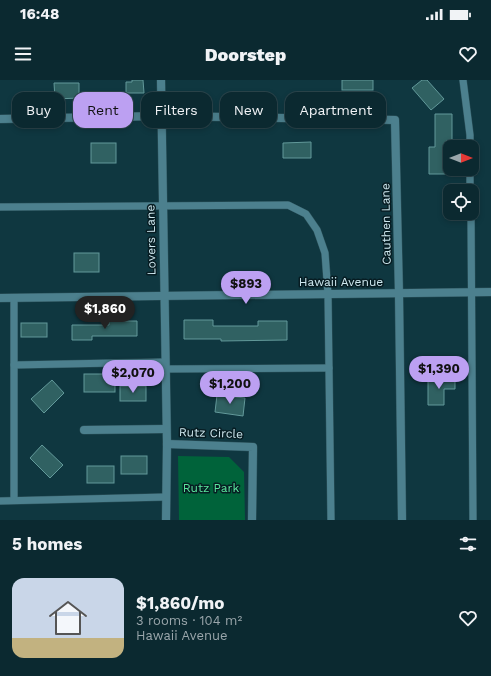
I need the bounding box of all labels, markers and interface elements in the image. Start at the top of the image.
text: 16:48 [20,5,59,23]
icon: menu [12,43,34,65]
icon: heart [457,43,479,65]
text: Doorstep [205,44,286,65]
chip: Buy [12,92,65,128]
chip: Rent [73,92,133,128]
chip: Filters [141,92,212,128]
chip: New [220,92,277,128]
chip: Apartment [285,92,386,128]
north arrow [443,140,479,176]
map controls [443,140,479,220]
street label: Cauthen Lane [378,183,394,265]
button: locate [443,184,479,220]
street label: Lovers Lane [143,204,159,275]
pin: $893 [222,271,270,305]
street label: Hawaii Avenue [299,275,383,289]
text: $893 [230,276,262,291]
pin: $1,860 [72,296,138,330]
text: $1,860 [84,301,126,316]
pin: $1,390 [406,356,472,390]
pin: $2,070 [100,360,166,394]
text: $1,390 [418,361,460,376]
text: $2,070 [111,365,155,380]
pin: $1,200 [197,371,263,405]
text: $1,200 [209,376,251,391]
street label: Rutz Circle [179,425,243,441]
park label: Rutz Park [183,481,239,495]
icon: filters [457,533,479,555]
text: 5 homes [12,534,82,554]
text: $1,860/mo [136,593,224,613]
icon: home [44,594,92,642]
icon: heart [457,607,479,629]
text: 3 rooms · 104 m² [136,613,242,628]
text: Hawaii Avenue [136,628,228,643]

